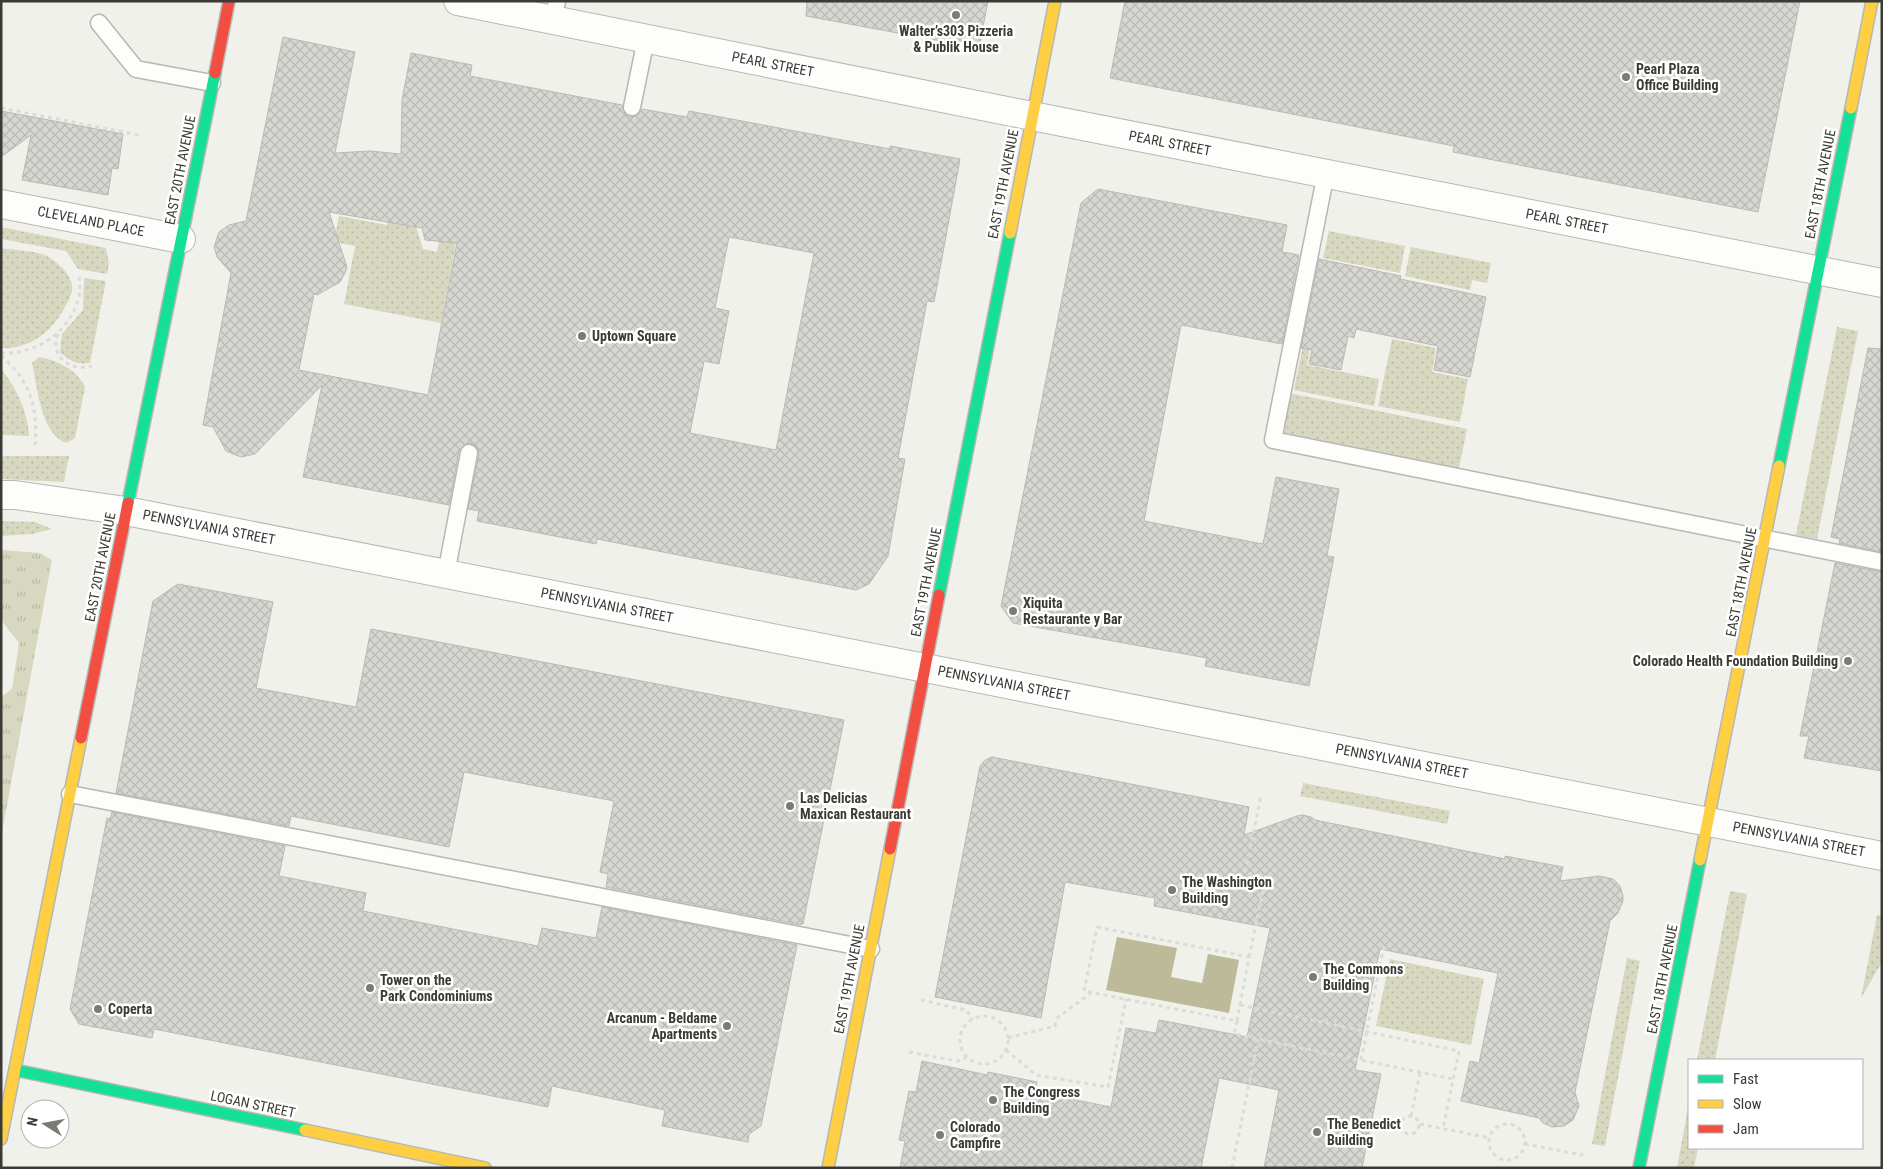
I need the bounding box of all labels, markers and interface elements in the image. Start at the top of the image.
marker: Walter’s303 Pizzeria & Publik House [950,9,962,21]
place label: Walter’s303 Pizzeria & Publik House [899,23,1013,55]
street label: PEARL STREET [731,48,815,80]
place label: Pearl Plaza Office Building [1636,61,1719,93]
marker: Pearl Plaza Office Building [1620,71,1632,83]
street label: EAST 20TH AVENUE [162,114,198,226]
street label: PEARL STREET [1128,127,1212,159]
street label: EAST 19TH AVENUE [985,128,1021,240]
street label: EAST 18TH AVENUE [1802,128,1838,240]
street label: CLEVELAND PLACE [36,203,146,239]
street label: PEARL STREET [1525,205,1609,237]
place label: Uptown Square [592,328,676,344]
marker: Uptown Square [576,330,588,342]
street label: PENNSYLVANIA STREET [141,506,277,548]
street label: EAST 20TH AVENUE [82,511,118,623]
street label: EAST 19TH AVENUE [908,526,944,638]
street label: EAST 18TH AVENUE [1723,526,1759,638]
street label: PENNSYLVANIA STREET [539,584,675,626]
place label: Xiquita Restaurante y Bar [1023,595,1123,627]
marker: Xiquita Restaurante y Bar [1007,605,1019,617]
place label: Colorado Health Foundation Building [1633,653,1838,669]
marker: Colorado Health Foundation Building [1842,655,1854,667]
street label: PENNSYLVANIA STREET [936,662,1072,704]
street label: PENNSYLVANIA STREET [1334,740,1470,782]
place label: Las Delicias Maxican Restaurant [800,790,911,822]
marker: Las Delicias Maxican Restaurant [784,800,796,812]
street label: PENNSYLVANIA STREET [1731,818,1867,860]
place label: The Washington Building [1182,874,1272,906]
marker: The Washington Building [1166,884,1178,896]
street label: EAST 19TH AVENUE [831,923,867,1035]
street label: EAST 18TH AVENUE [1644,923,1680,1035]
place label: The Commons Building [1323,961,1403,993]
marker: The Commons Building [1307,971,1319,983]
place label: Tower on the Park Condominiums [380,972,493,1004]
marker: Tower on the Park Condominiums [364,982,376,994]
place label: Coperta [108,1001,153,1017]
marker: Coperta [92,1003,104,1015]
place label: Arcanum - Beldame Apartments [607,1010,717,1042]
marker: Arcanum - Beldame Apartments [721,1020,733,1032]
legend [1688,1059,1863,1149]
text: Fast [1733,1070,1758,1088]
place label: The Congress Building [1003,1084,1080,1116]
street label: LOGAN STREET [209,1087,297,1121]
marker: The Congress Building [987,1094,999,1106]
text: Slow [1733,1095,1762,1113]
north arrow [20,1099,70,1149]
text: N [24,1116,41,1127]
place label: The Benedict Building [1327,1116,1401,1148]
place label: Colorado Campfire [950,1119,1001,1151]
text: Jam [1733,1120,1759,1138]
marker: The Benedict Building [1311,1126,1323,1138]
marker: Colorado Campfire [934,1129,946,1141]

